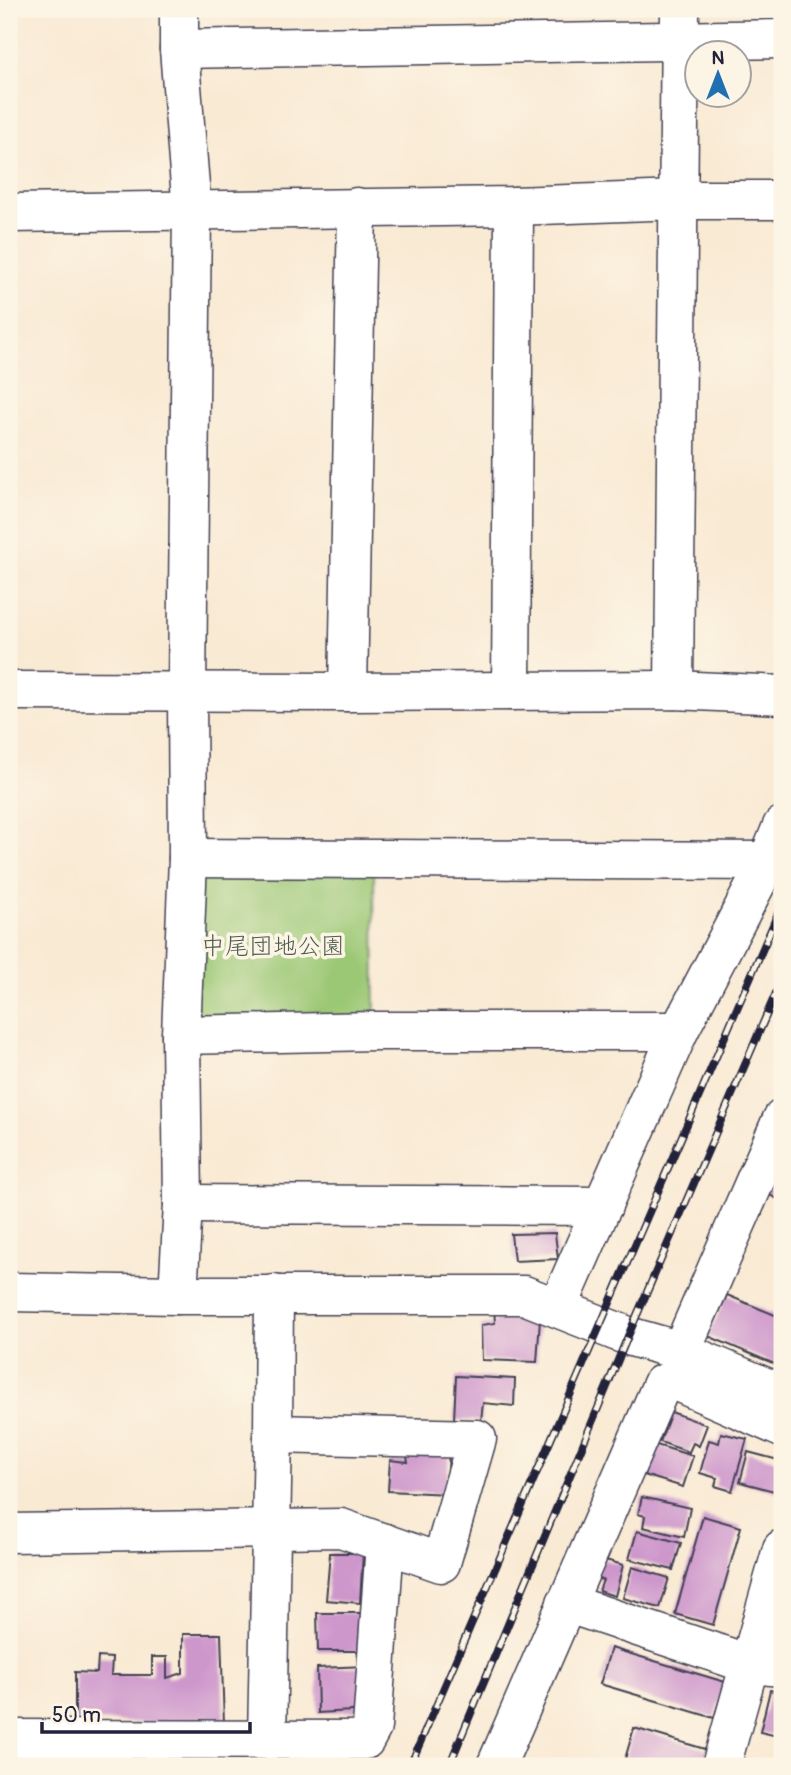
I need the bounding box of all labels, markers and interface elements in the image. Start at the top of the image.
north arrow [682,38,752,108]
text: N [712,46,725,70]
park label: 中尾団地公園 [201,932,345,961]
scale bar [42,1691,250,1735]
text: 50 m [52,1702,101,1729]

